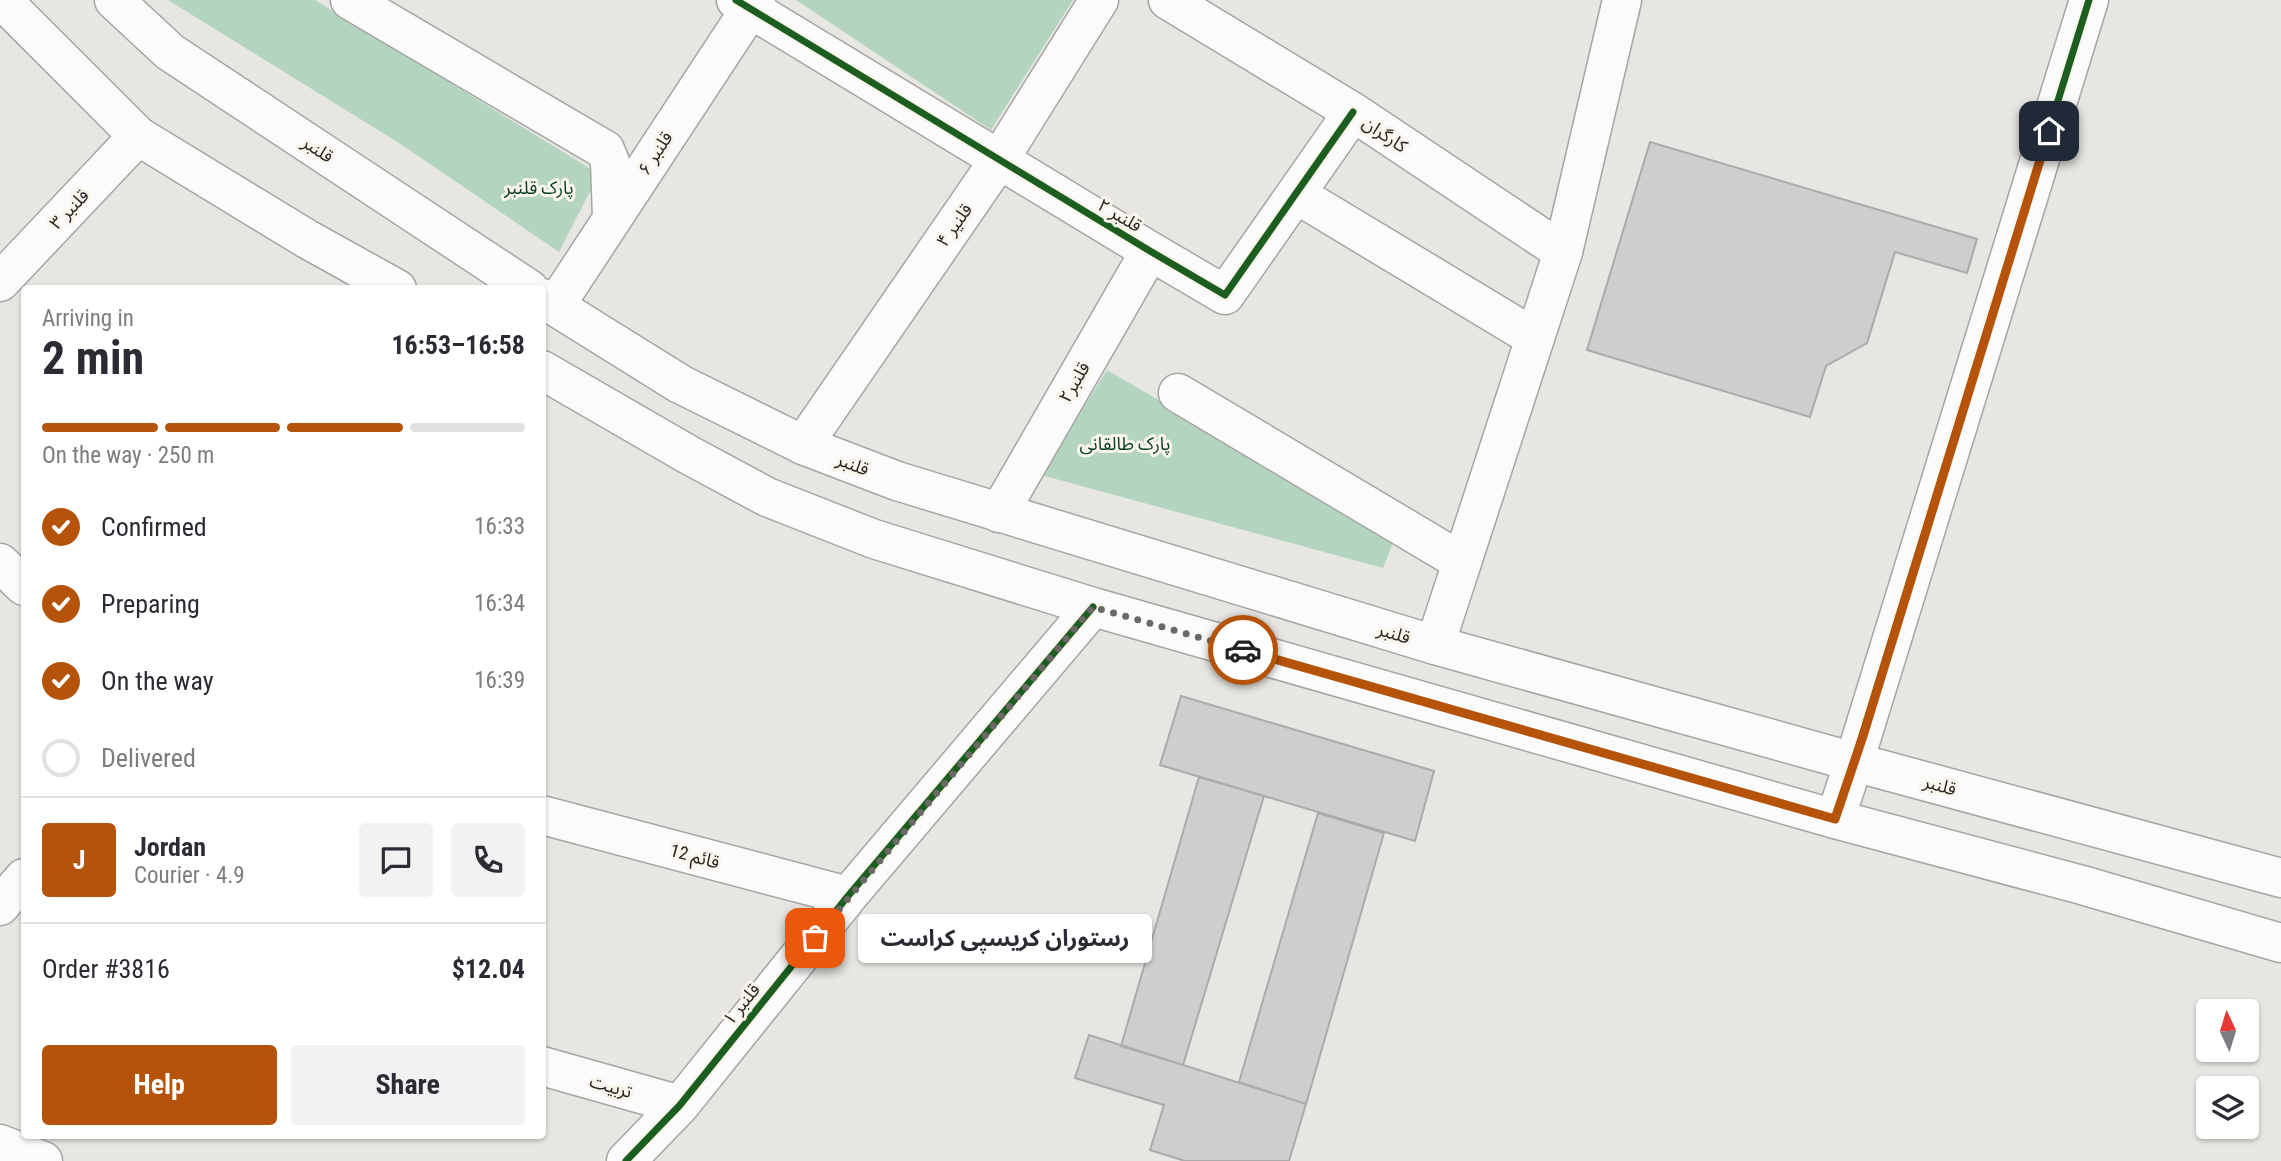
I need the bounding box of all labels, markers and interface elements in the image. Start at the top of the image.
pin [2019,101,2079,161]
street label: کارگران [1358,112,1412,158]
icon: home [2030,112,2068,150]
street label: قلنبر ۶ [633,127,678,179]
street label: قلنبر [297,131,338,168]
park label: پارک قلنبر [503,177,574,199]
street label: قلنبر ۳ [45,185,94,234]
street label: قلنبر ۲ [1094,194,1146,237]
street label: قلنیر ۴ [932,199,977,251]
text: Arriving in [42,305,134,332]
text: 16:53–16:58 [391,330,525,360]
text: 2 min [42,331,144,385]
street label: قلنبر۲ [1054,358,1095,406]
park label: پارک طالقانی [1080,433,1170,455]
text: On the way · 250 m [42,442,214,469]
street label: قلنبر [833,448,872,481]
icon: check [42,508,80,546]
text: Confirmed [101,512,207,542]
text: 16:33 [474,513,525,540]
icon: check [42,585,80,623]
text: Preparing [101,589,200,619]
text: 16:34 [474,590,525,617]
courier [1208,615,1278,685]
street label: قلنبر [1374,618,1413,649]
icon: car [1224,631,1262,669]
icon: check [42,662,80,700]
text: On the way [101,666,214,696]
text: 16:39 [474,667,525,694]
text: Delivered [101,743,196,773]
street label: قلنبر [1920,770,1959,800]
button: chat [359,823,433,897]
button: phone [451,823,525,897]
text: Jordan [134,832,206,862]
street label: قائم 12 [667,839,722,876]
text: J [73,845,85,875]
text: Courier · 4.9 [134,862,245,889]
pin [785,908,845,968]
callout: رستوران کریسپی کراست [857,914,1151,962]
icon: bag [796,919,834,957]
text: رستوران کریسپی کراست [881,925,1130,952]
text: Order #3816 [42,954,170,984]
text: $12.04 [452,954,525,984]
street label: قلنبر ۱ [718,979,765,1030]
north arrow [2196,999,2259,1062]
map controls [2196,999,2259,1139]
button: Help [42,1045,277,1125]
button: Share [291,1045,525,1125]
street label: تربیت [587,1070,635,1103]
button: layers [2196,1076,2259,1139]

